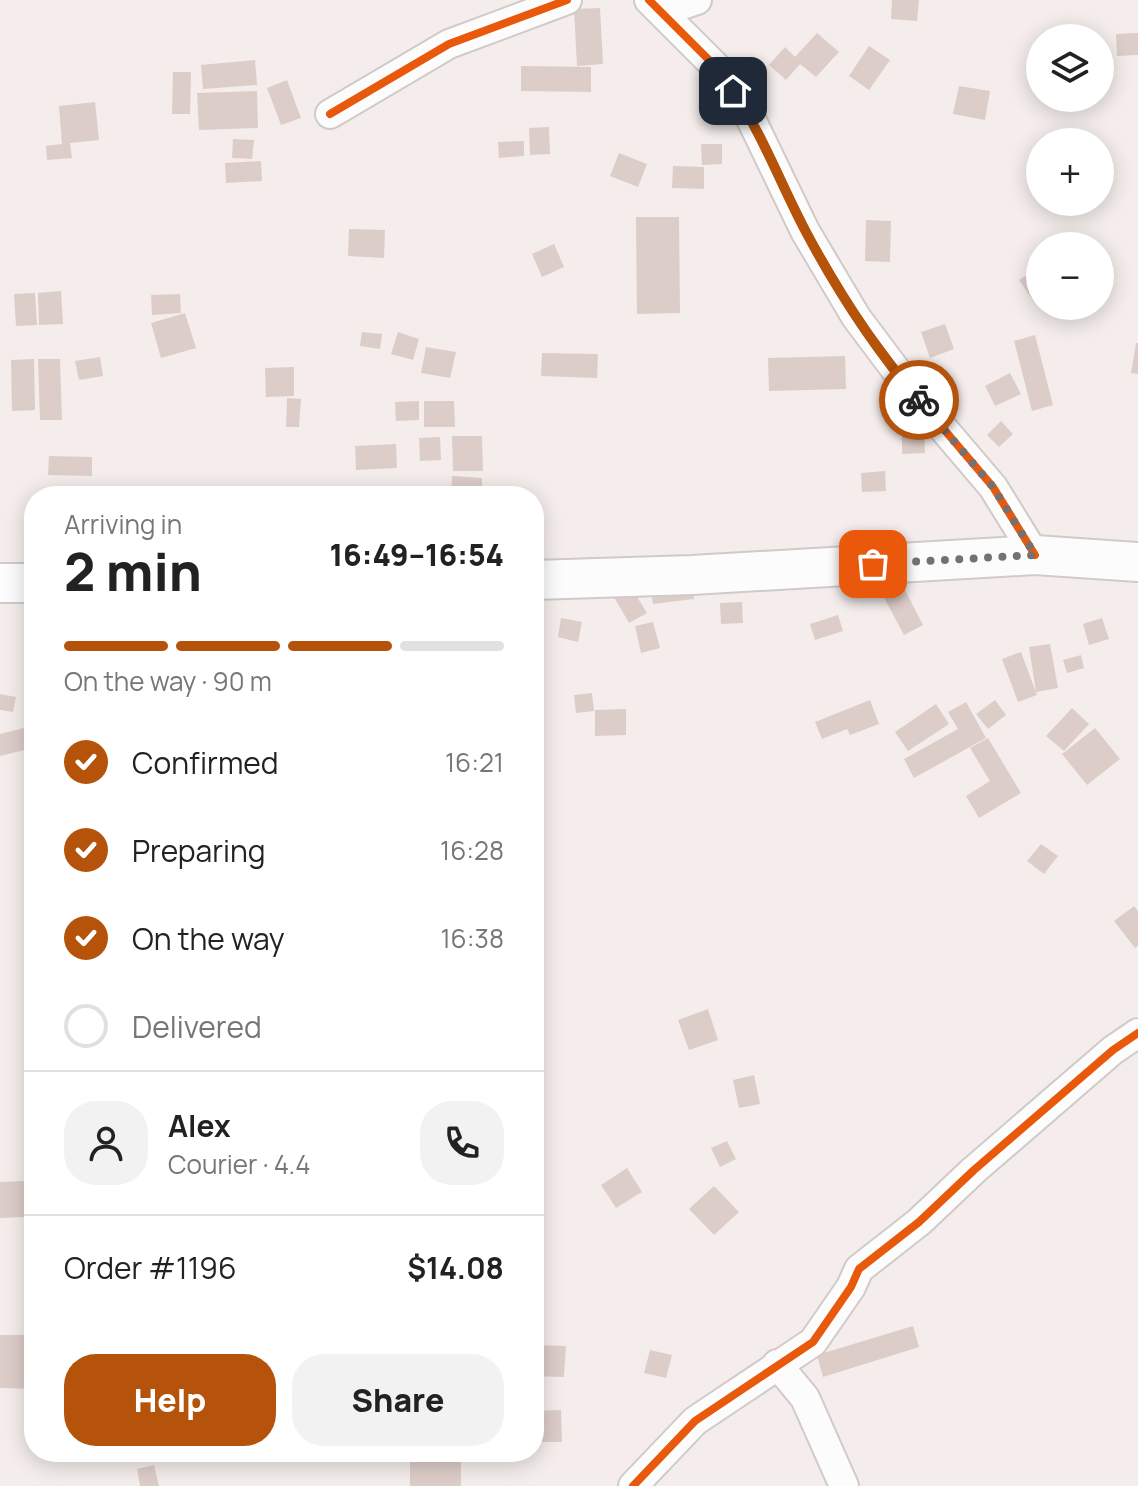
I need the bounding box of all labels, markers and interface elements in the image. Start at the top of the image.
map controls [1026,24,1114,320]
button: layers [1026,24,1114,112]
pin [699,57,767,125]
icon: home [711,69,755,113]
button: + [1026,128,1114,216]
button: − [1026,232,1114,320]
courier [879,360,959,440]
icon: bike [897,378,941,422]
text: Arriving in [64,506,182,542]
pin [839,530,907,598]
text: 16:49–16:54 [329,534,504,575]
text: 2 min [64,536,202,607]
icon: bag [851,542,895,586]
text: On the way · 90 m [64,663,272,699]
icon: check [64,740,108,784]
text: Confirmed [132,742,279,783]
text: 16:21 [445,744,504,780]
icon: check [64,828,108,872]
text: Preparing [132,830,266,871]
text: 16:28 [440,832,504,868]
icon: check [64,916,108,960]
text: On the way [132,918,285,959]
text: 16:38 [440,920,504,956]
text: Delivered [132,1006,262,1047]
button: person [64,1101,148,1185]
button: phone [420,1101,504,1185]
text: Alex [168,1105,231,1146]
text: Courier · 4.4 [168,1146,310,1182]
text: Order #1196 [64,1247,237,1288]
text: $14.08 [407,1247,504,1288]
button: Help [64,1354,276,1446]
button: Share [292,1354,504,1446]

